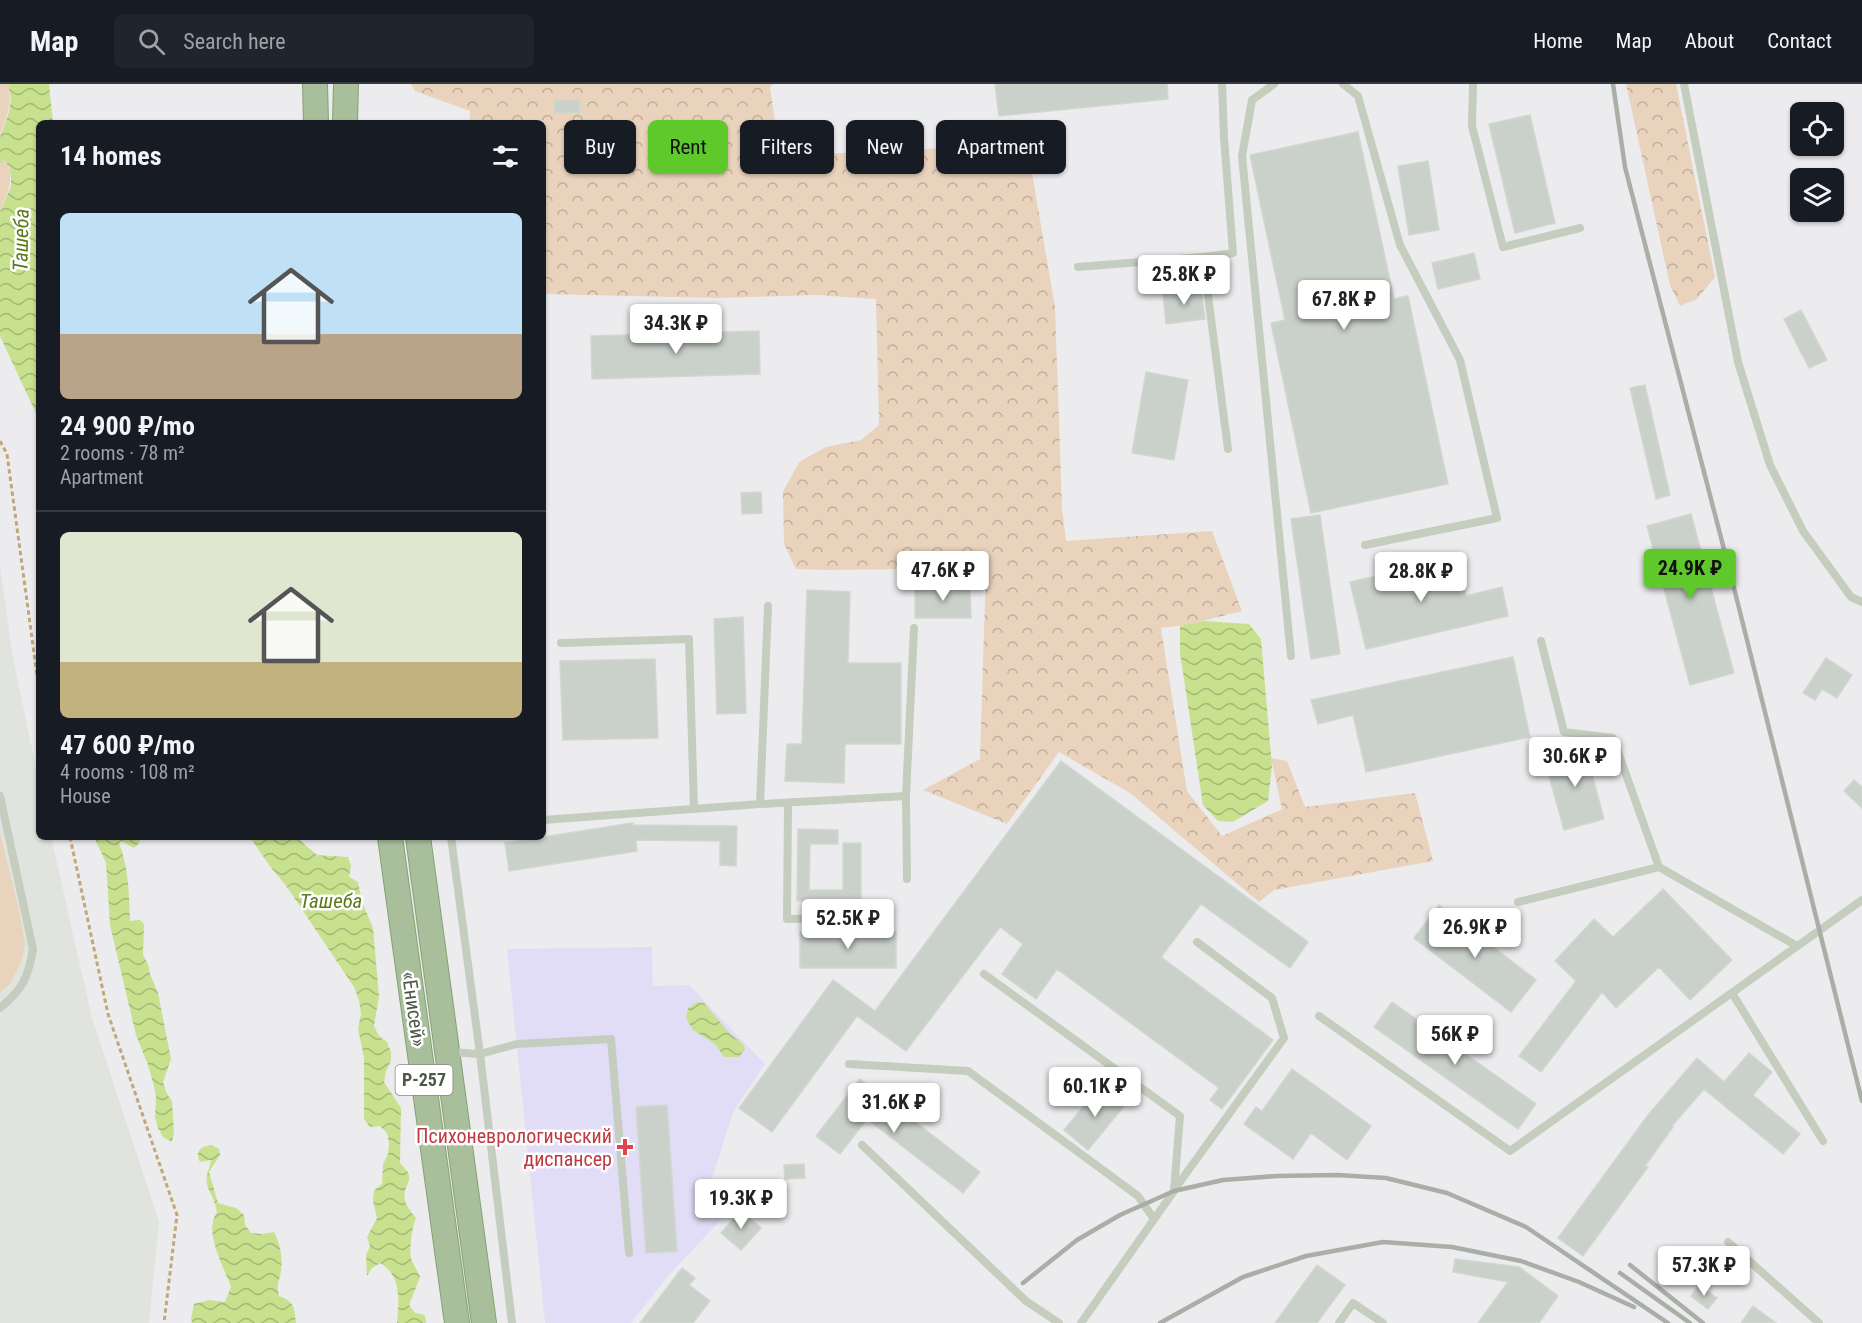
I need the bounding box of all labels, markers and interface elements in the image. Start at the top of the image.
search box [114,14,534,68]
text: Map [30,25,78,58]
icon: search [135,25,168,58]
text: Search here [183,29,286,54]
text: Home [1533,29,1583,53]
text: Map [1616,29,1652,53]
text: About [1685,29,1734,53]
text: Contact [1767,29,1832,53]
map controls [1790,102,1844,222]
button: locate [1790,102,1844,156]
chip: Buy [564,120,636,174]
chip: Rent [648,120,728,174]
chip: Filters [740,120,834,174]
chip: New [846,120,924,174]
chip: Apartment [936,120,1066,174]
icon: filters [489,140,522,173]
text: 14 homes [60,141,162,171]
button: layers [1790,168,1844,222]
water label: Ташеба [8,208,34,272]
icon: home [237,252,345,360]
pin: 25.8K ₽ [1129,255,1239,306]
text: 25.8K ₽ [1152,262,1216,286]
pin: 67.8K ₽ [1289,280,1399,331]
text: 67.8K ₽ [1312,287,1376,311]
pin: 34.3K ₽ [621,304,731,355]
text: 34.3K ₽ [644,311,708,335]
text: 24 900 ₽/mo [60,411,195,441]
text: 2 rooms · 78 m² [60,441,185,465]
text: Apartment [60,465,144,489]
pin: 24.9K ₽ [1635,549,1745,600]
pin: 47.6K ₽ [888,551,998,602]
pin: 28.8K ₽ [1366,552,1476,603]
text: 24.9K ₽ [1658,556,1722,580]
text: 47.6K ₽ [911,558,975,582]
text: 28.8K ₽ [1389,559,1453,583]
icon: home [237,571,345,679]
text: 47 600 ₽/mo [60,730,195,760]
pin: 30.6K ₽ [1520,737,1630,788]
text: 30.6K ₽ [1543,744,1607,768]
text: 4 rooms · 108 m² [60,760,195,784]
text: House [60,784,111,808]
water label: Ташеба [300,889,362,913]
pin: 52.5K ₽ [793,899,903,950]
text: 52.5K ₽ [816,906,880,930]
pin: 26.9K ₽ [1420,908,1530,959]
text: 26.9K ₽ [1443,915,1507,939]
street label: «Енисей» [397,970,431,1048]
pin: 56K ₽ [1413,1015,1497,1066]
text: 56K ₽ [1431,1022,1479,1046]
road number: Р-257 [396,1065,452,1095]
pin: 60.1K ₽ [1040,1067,1150,1118]
text: 60.1K ₽ [1063,1074,1127,1098]
pin: 31.6K ₽ [839,1083,949,1134]
text: 31.6K ₽ [862,1090,926,1114]
place label: Психоневрологический диспансер [416,1124,612,1171]
marker: Психоневрологический диспансер [616,1138,634,1156]
pin: 19.3K ₽ [686,1179,796,1230]
text: 19.3K ₽ [709,1186,773,1210]
pin: 57.3K ₽ [1649,1246,1759,1297]
text: 57.3K ₽ [1672,1253,1736,1277]

